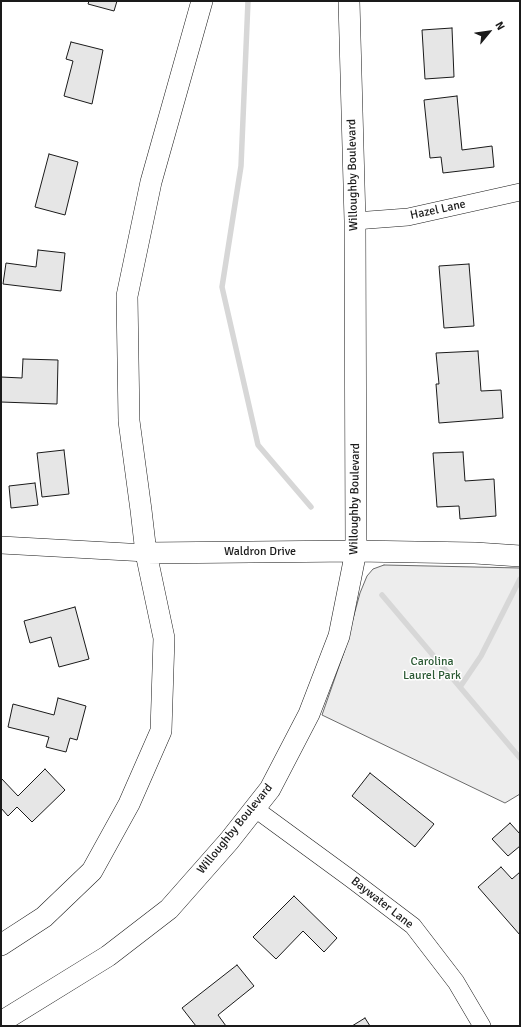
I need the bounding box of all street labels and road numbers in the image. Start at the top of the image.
street label: Willoughby Boulevard [345,119,361,231]
street label: Hazel Lane [409,197,467,223]
street label: Willoughby Boulevard [347,443,363,555]
street label: Waldron Drive [224,545,296,559]
street label: Willoughby Boulevard [194,781,276,877]
street label: Baywater Lane [348,874,416,932]

